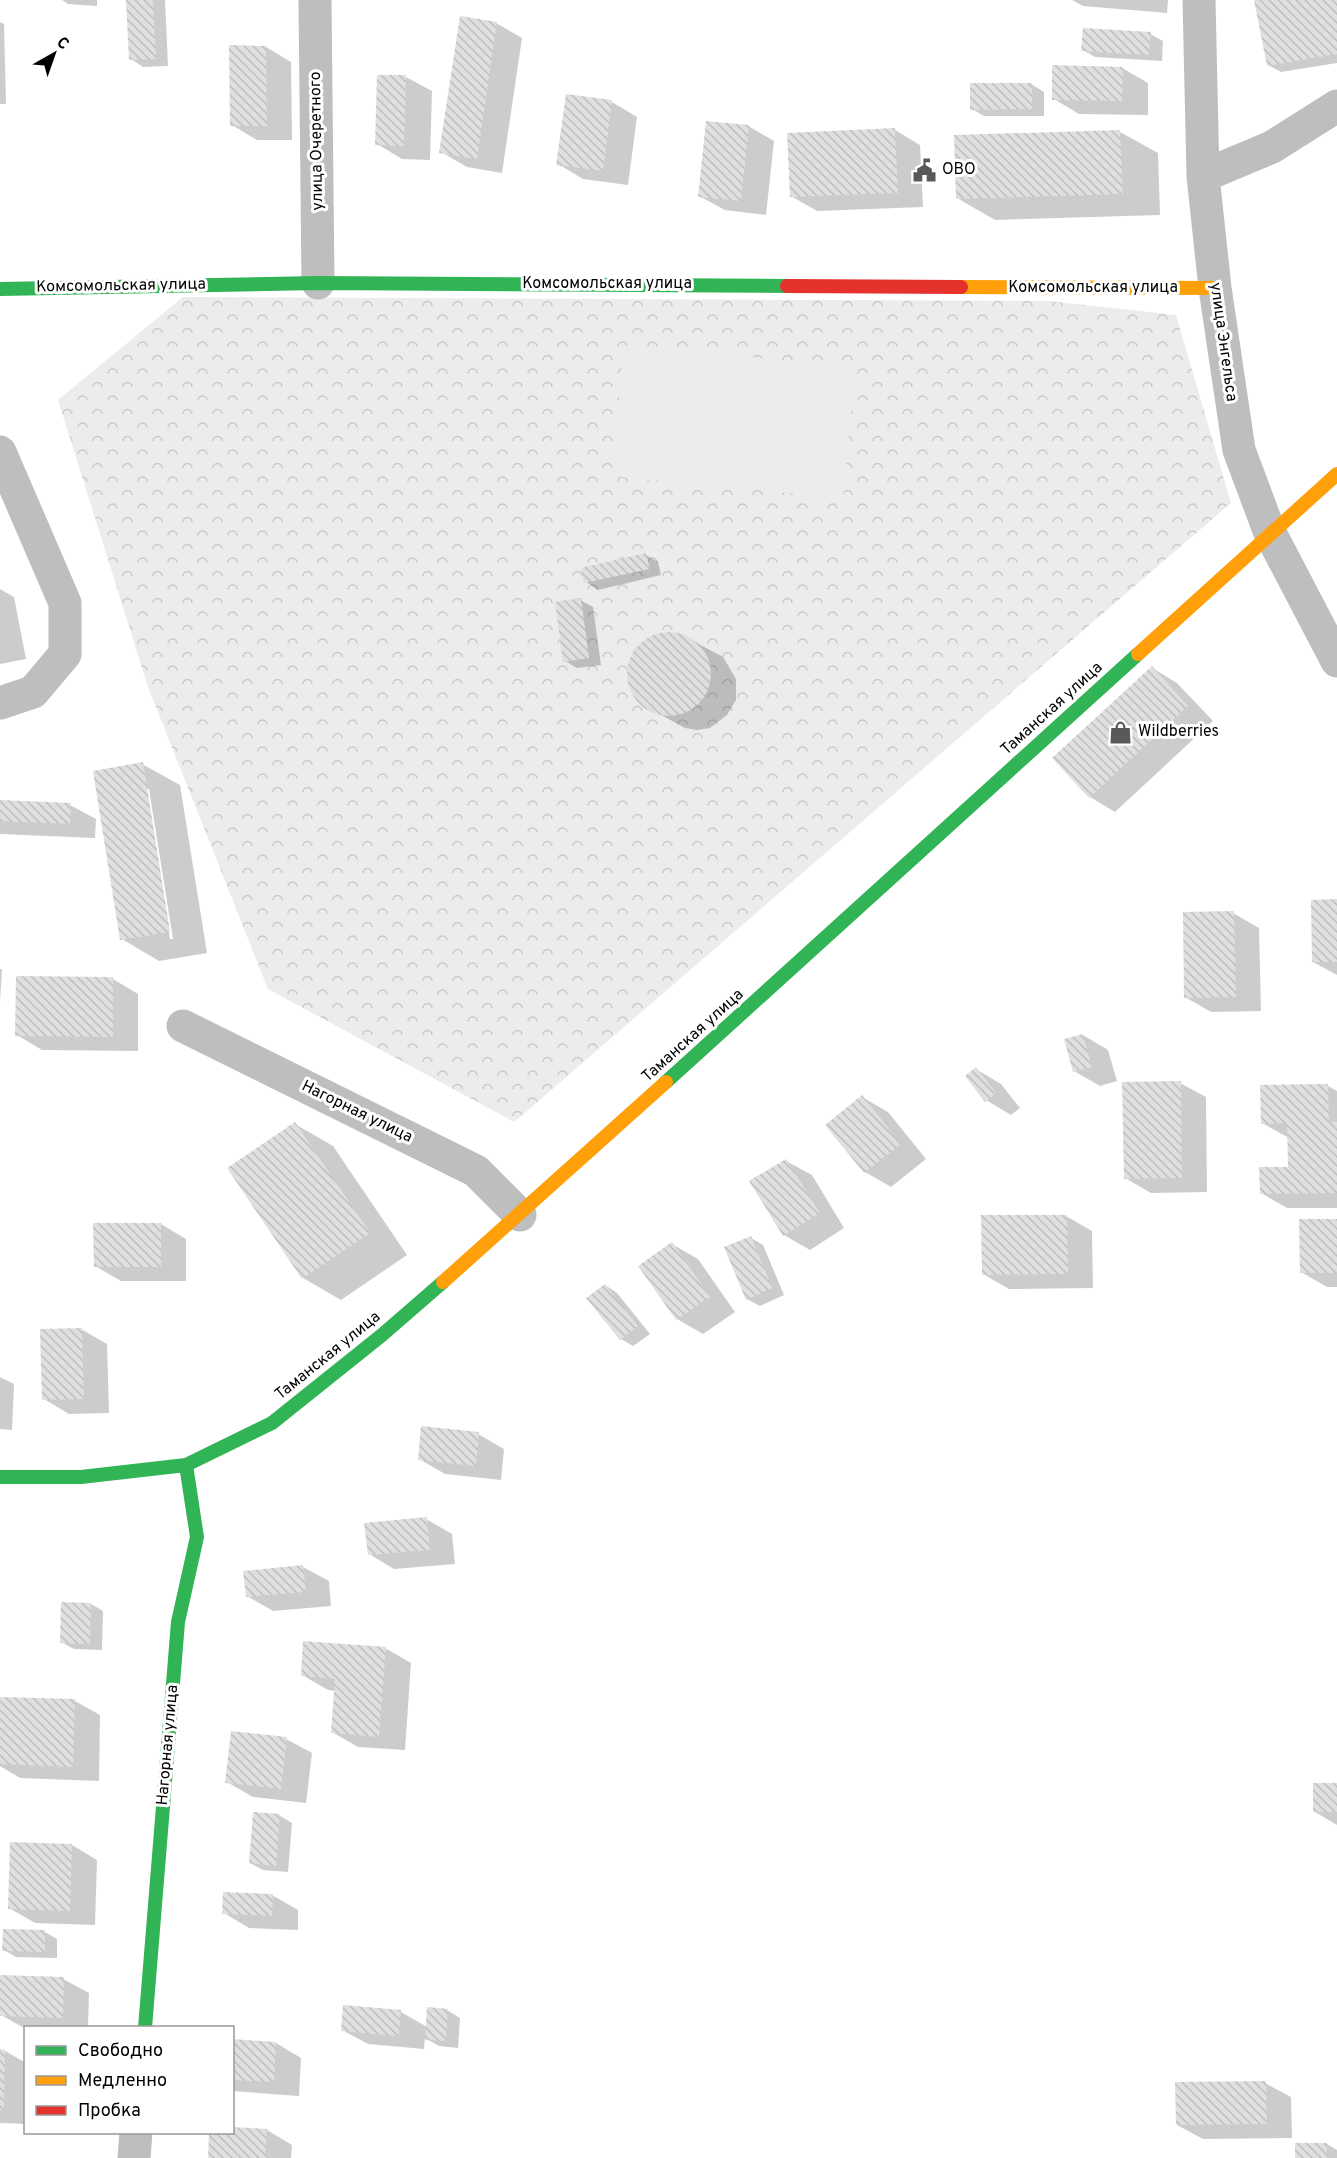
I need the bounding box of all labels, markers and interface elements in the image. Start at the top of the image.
north arrow [24,24,84,84]
text: С [52,33,73,55]
street label: улица Очеретного [306,71,328,211]
public building icon: ОВО [911,157,937,183]
place label: ОВО [942,160,976,180]
street label: Комсомольская улица [522,274,692,294]
street label: Комсомольская улица [36,275,206,297]
street label: Комсомольская улица [1008,278,1178,298]
street label: улица Энгельса [1205,281,1241,403]
street label: Таманская улица [997,658,1107,760]
shop icon: Wildberries [1107,719,1133,745]
place label: Wildberries [1138,722,1219,742]
street label: Таманская улица [638,985,748,1087]
street label: Нагорная улица [298,1076,416,1148]
street label: Таманская улица [271,1307,385,1405]
street label: Нагорная улица [153,1684,183,1806]
legend [24,2026,234,2134]
text: Свободно [78,2040,163,2063]
text: Медленно [78,2070,167,2093]
text: Пробка [78,2100,141,2123]

